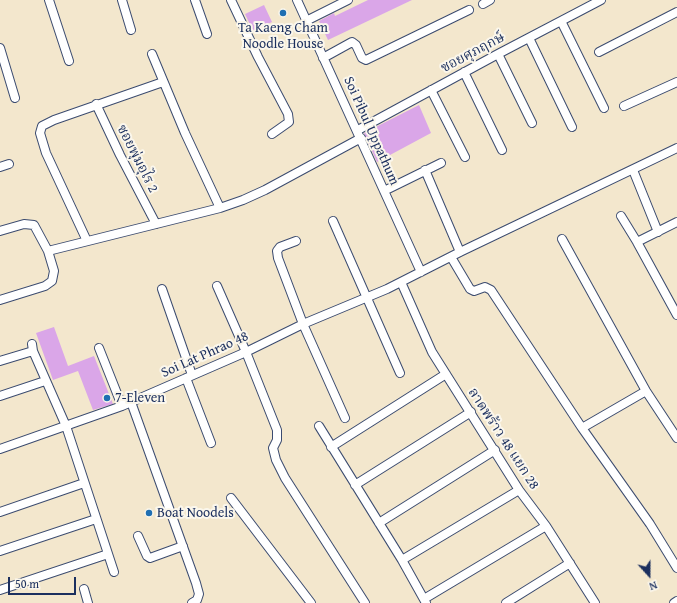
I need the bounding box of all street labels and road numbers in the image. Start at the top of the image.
street label: ซอยศุภฤกษ์ [438,29,508,77]
street label: Soi Pibul Uppathum [340,74,402,188]
street label: ซอยพุ่มอุไร 2 [113,122,161,196]
street label: Soi Lat Phrao 48 [159,328,251,382]
street label: ลาดพร้าว 48 แยก 28 [464,385,542,493]

